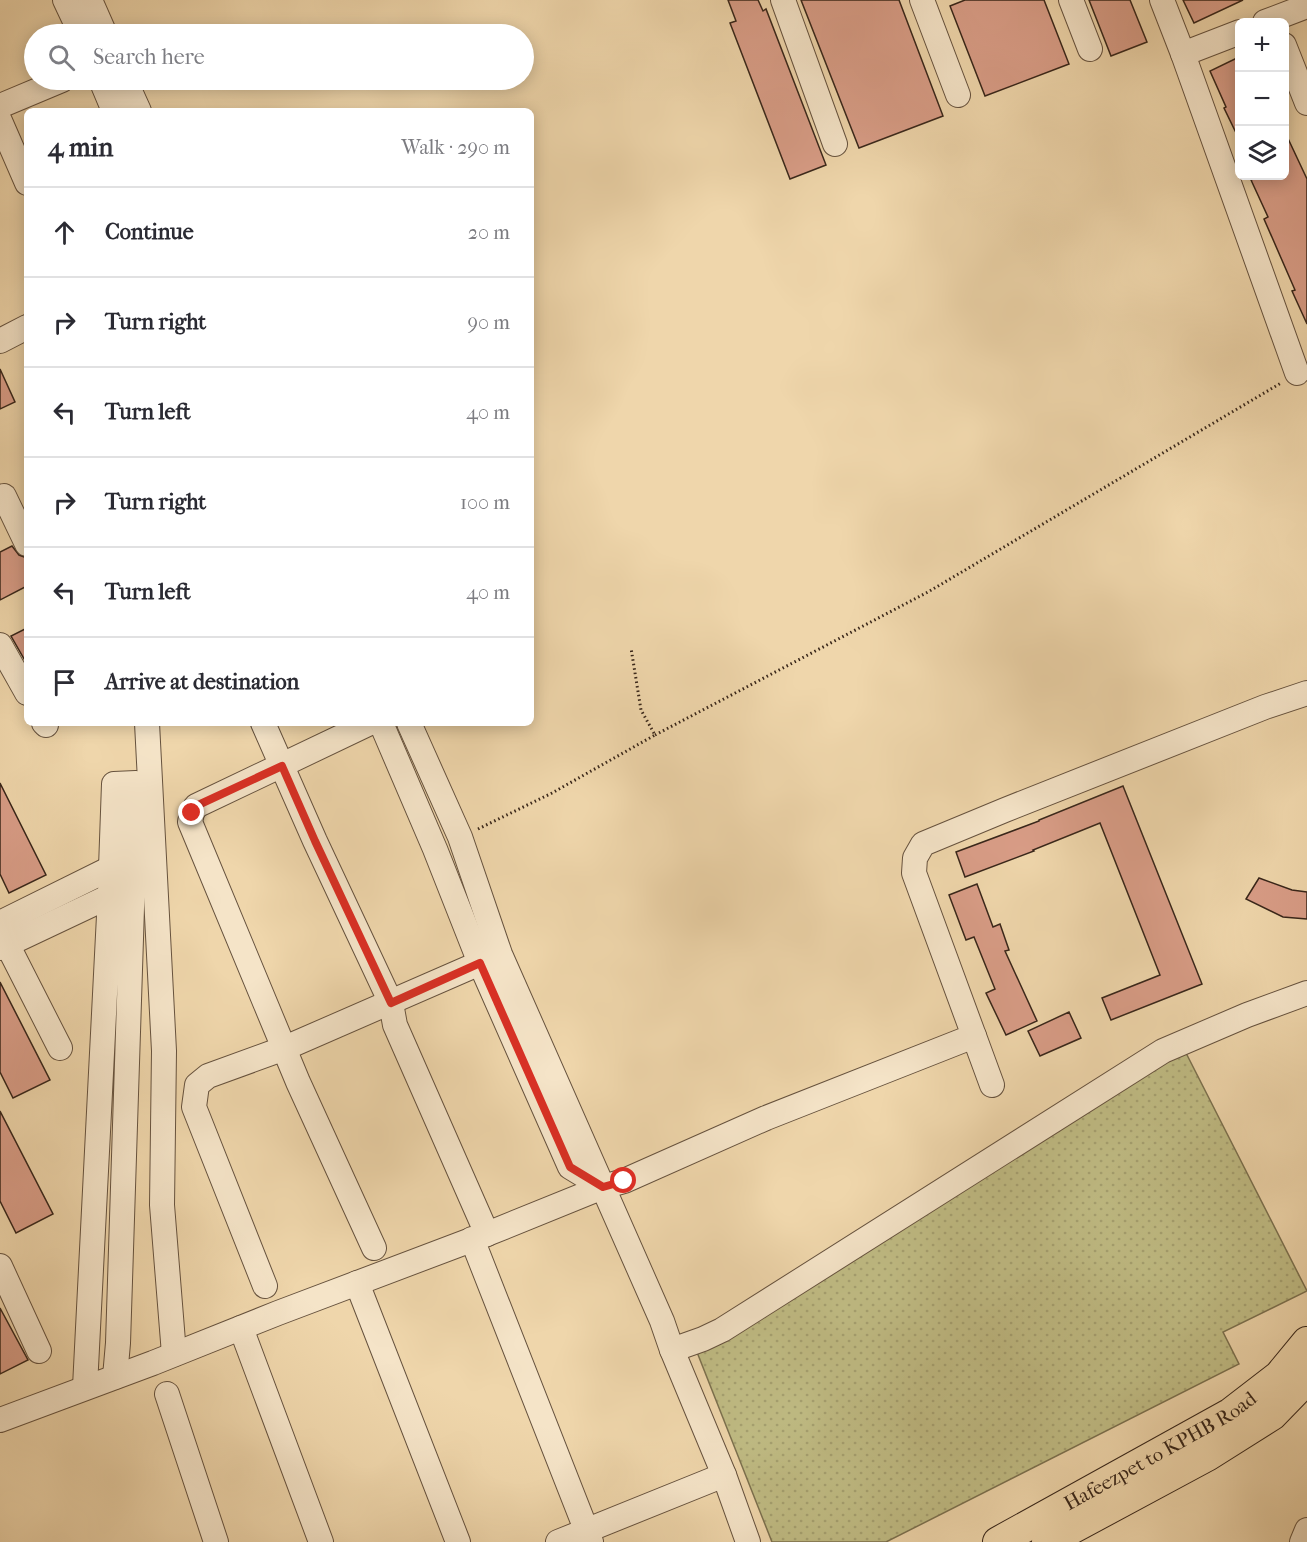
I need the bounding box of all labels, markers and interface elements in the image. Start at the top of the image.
map controls [1235,18,1289,180]
button: + [1235,18,1289,72]
search box [24,24,534,90]
icon: search [45,41,78,74]
text: Search here [93,44,205,70]
button: − [1235,72,1289,126]
button: layers [1235,126,1289,180]
text: 4 min [48,132,113,163]
text: Walk · 290 m [401,136,510,159]
icon: ahead [48,216,81,249]
text: Continue [105,219,194,245]
text: 20 m [468,221,510,244]
icon: right [48,306,81,339]
text: Turn right [105,309,206,335]
text: 90 m [468,311,510,334]
icon: left [48,396,81,429]
text: Turn left [105,399,191,425]
text: 40 m [466,401,510,424]
icon: right [48,486,81,519]
text: Turn right [105,489,206,515]
text: 100 m [460,491,510,514]
icon: left [48,576,81,609]
text: Turn left [105,579,191,605]
text: 40 m [466,581,510,604]
icon: arrive [48,666,81,699]
text: Arrive at destination [105,669,299,695]
route end [178,799,204,825]
route start [610,1167,636,1193]
street label: Hafeezpet to KPHB Road [1060,1386,1262,1515]

